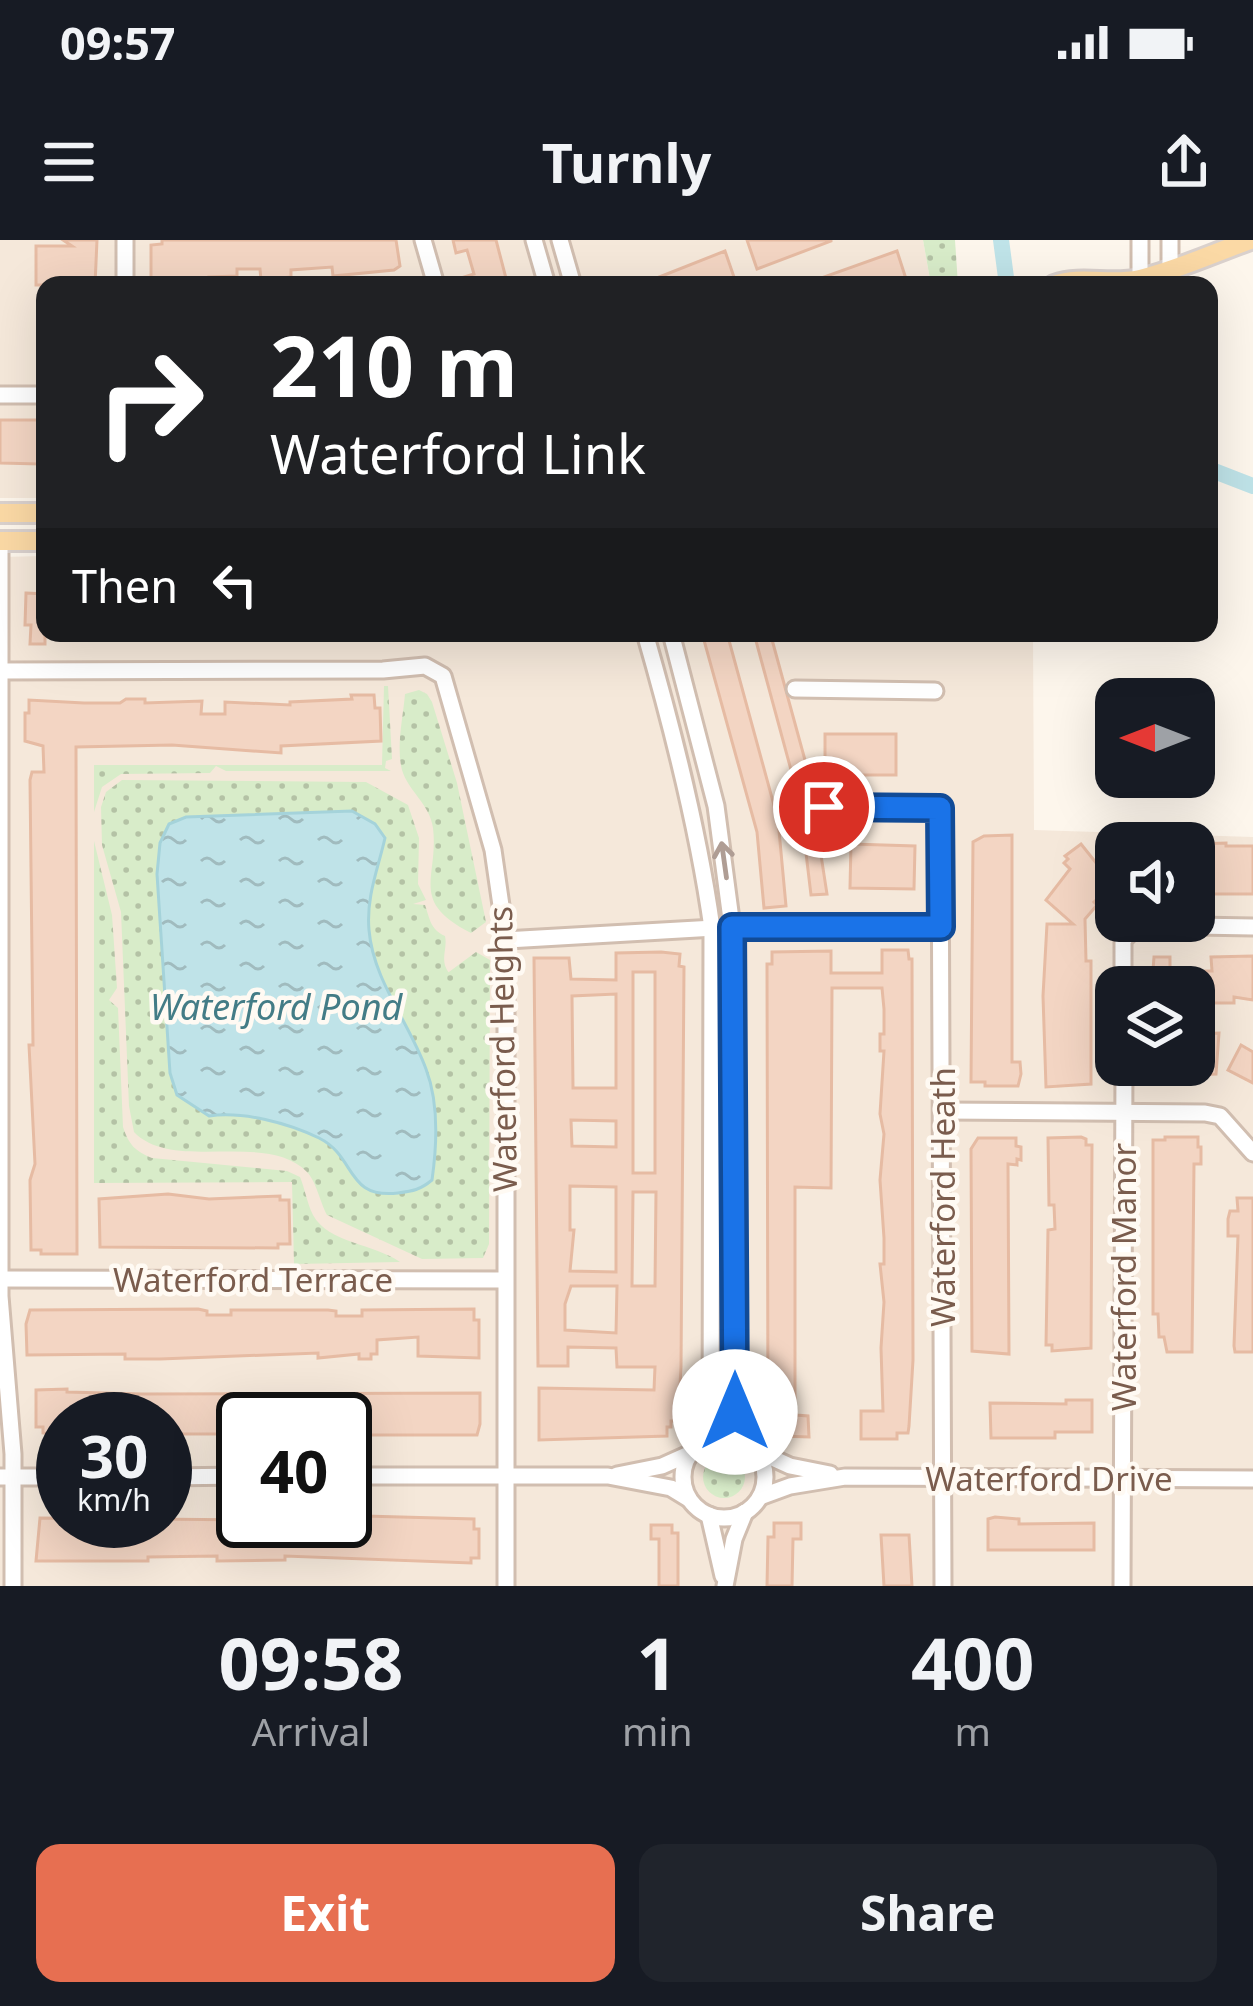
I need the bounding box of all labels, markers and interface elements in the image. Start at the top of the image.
text: 09:57 [60,12,176,73]
text: Turnly [542,125,711,199]
icon: menu [36,129,102,195]
icon: share [1151,129,1217,195]
text: 210 m [270,307,518,422]
icon: right [72,324,228,480]
text: Waterford Link [270,416,646,490]
icon: left [202,552,268,618]
text: Then [72,555,178,616]
north arrow [1095,678,1215,798]
map controls [1095,678,1215,1086]
pin [773,756,875,858]
icon: arrive [791,774,857,840]
button: sound [1095,822,1215,942]
one-way arrow [712,841,735,880]
street label: Waterford Heights [477,906,527,1192]
button: layers [1095,966,1215,1086]
water label: Waterford Pond [150,982,403,1031]
street label: Waterford Heath [920,1067,965,1327]
street label: Waterford Manor [1101,1142,1146,1411]
street label: Waterford Terrace [113,1257,393,1302]
position arrow [672,1349,798,1475]
speed limit sign: 40 [216,1392,372,1548]
text: 30 [80,1414,148,1496]
street label: Waterford Drive [925,1456,1173,1501]
text: km/h [77,1479,151,1520]
text: 09:58 [218,1613,403,1711]
text: 1 [637,1613,678,1711]
text: 400 [911,1613,1035,1711]
text: Arrival [251,1704,370,1757]
text: min [622,1704,693,1757]
text: m [955,1704,991,1757]
button: Exit [36,1844,615,1982]
button: Share [639,1844,1217,1982]

